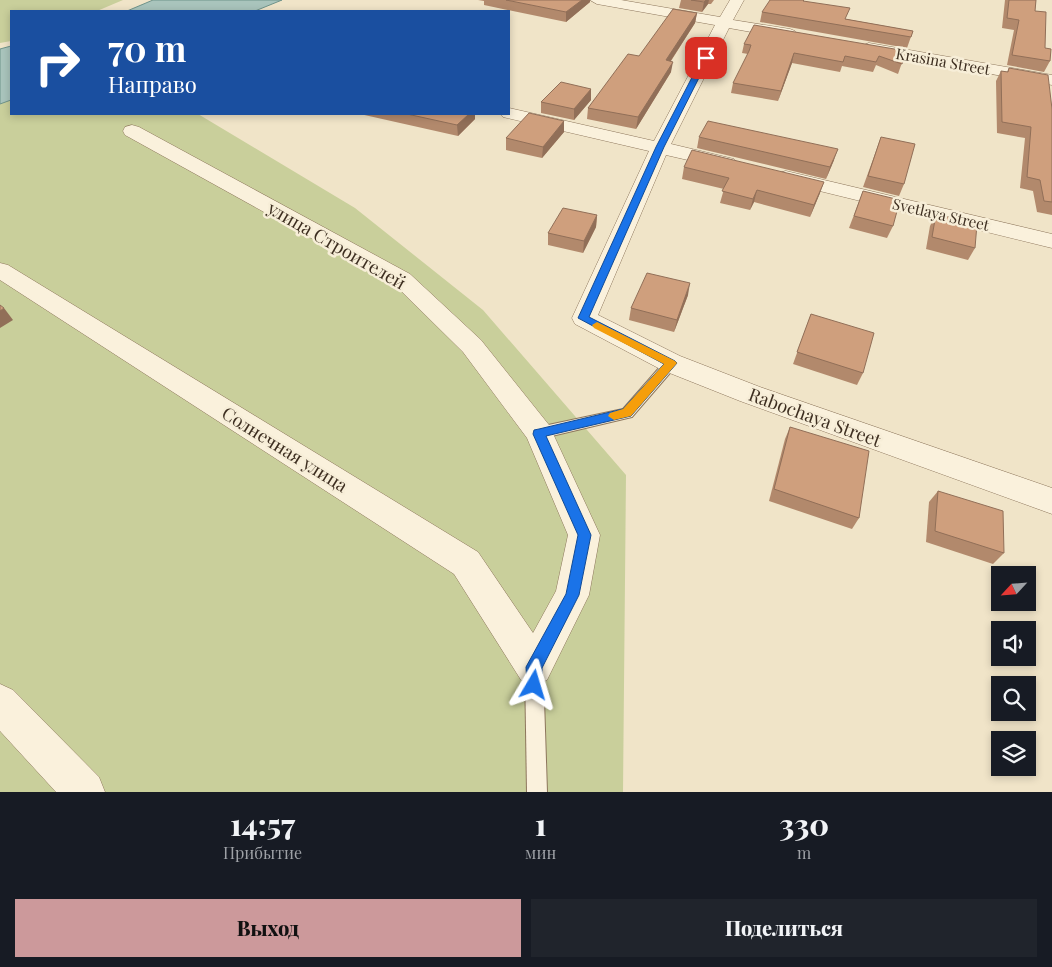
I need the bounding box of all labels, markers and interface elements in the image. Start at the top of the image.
text: 70 m [108,24,186,71]
icon: right [25,30,90,95]
pin [685,37,727,79]
street label: Krasina Street [894,43,992,79]
icon: arrive [692,44,720,72]
text: Направо [108,69,197,99]
street label: Svetlaya Street [891,193,992,235]
street label: улица Строителей [263,195,411,294]
street label: Rabochaya Street [745,382,885,452]
street label: Солнечная улица [218,401,352,497]
north arrow [991,566,1036,611]
map controls [991,566,1036,776]
button: sound [991,621,1036,666]
position arrow [507,658,559,710]
button: search [991,676,1036,721]
button: layers [991,731,1036,776]
text: 14:57 [230,804,295,844]
text: 1 [535,804,546,844]
text: 330 [779,804,829,844]
text: Прибытие [223,842,302,863]
text: мин [525,842,556,863]
text: m [797,842,811,863]
button: Выход [15,899,521,957]
button: Поделиться [531,899,1037,957]

